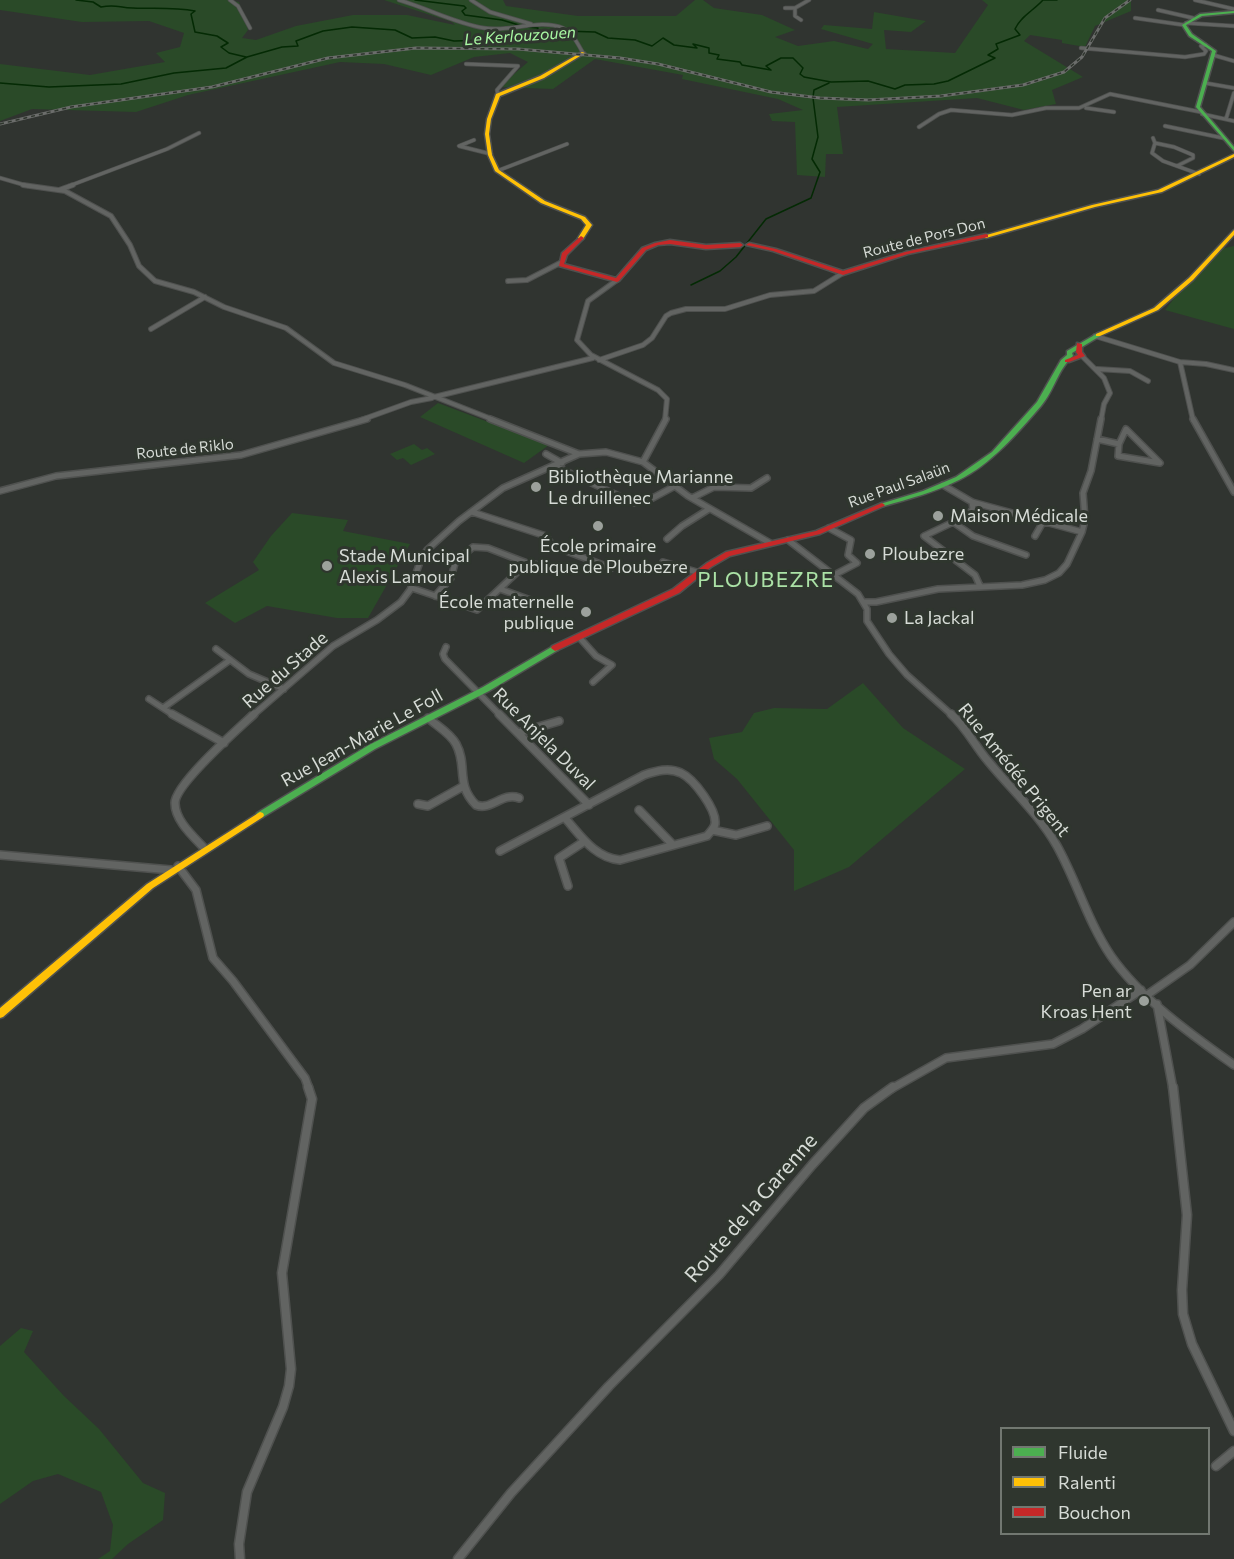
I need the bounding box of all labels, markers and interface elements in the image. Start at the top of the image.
water label: Le Kerlouzouen [463,23,577,49]
street label: Route de Pors Don [861,214,987,262]
street label: Route de Riklo [135,435,235,463]
street label: Rue Paul Salaün [846,458,952,512]
place label: Bibliothèque Marianne Le druillenec [548,466,733,508]
marker: Bibliothèque Marianne Le druillenec [529,480,543,494]
place label: Maison Médicale [950,505,1088,527]
marker: Maison Médicale [931,509,945,523]
marker: École primaire publique de Ploubezre [591,519,605,533]
place label: École primaire publique de Ploubezre [508,535,688,578]
place label: Ploubezre [882,543,964,565]
place label: Stade Municipal Alexis Lamour [339,545,470,588]
marker: Ploubezre [863,547,877,561]
marker: Stade Municipal Alexis Lamour [320,559,334,573]
district label: PLOUBEZRE [697,567,835,593]
place label: École maternelle publique [439,591,574,634]
marker: École maternelle publique [579,605,593,619]
place label: La Jackal [904,607,974,629]
marker: La Jackal [885,611,899,625]
street label: Rue du Stade [238,627,332,713]
street label: Rue Anjela Duval [488,683,600,795]
street label: Rue Jean-Marie Le Foll [277,685,447,791]
street label: Rue Amédée Prigent [954,699,1074,841]
place label: Pen ar Kroas Hent [1041,980,1132,1022]
marker: Pen ar Kroas Hent [1137,994,1151,1008]
street label: Route de la Garenne [679,1128,823,1288]
legend [1000,1427,1210,1535]
text: Fluide [1058,1441,1107,1463]
text: Ralenti [1058,1471,1116,1493]
text: Bouchon [1058,1501,1131,1523]

